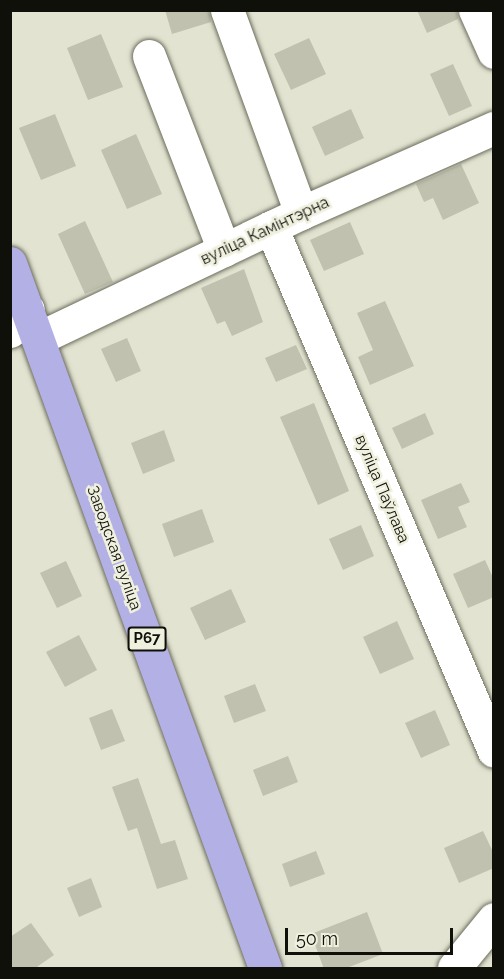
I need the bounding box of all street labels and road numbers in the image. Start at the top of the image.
street label: вуліца Камінтэрна [198,193,332,269]
street label: вуліца Паўлава [351,432,413,546]
street label: Заводская вуліца [83,483,145,613]
road number: Р67 [128,627,166,651]

